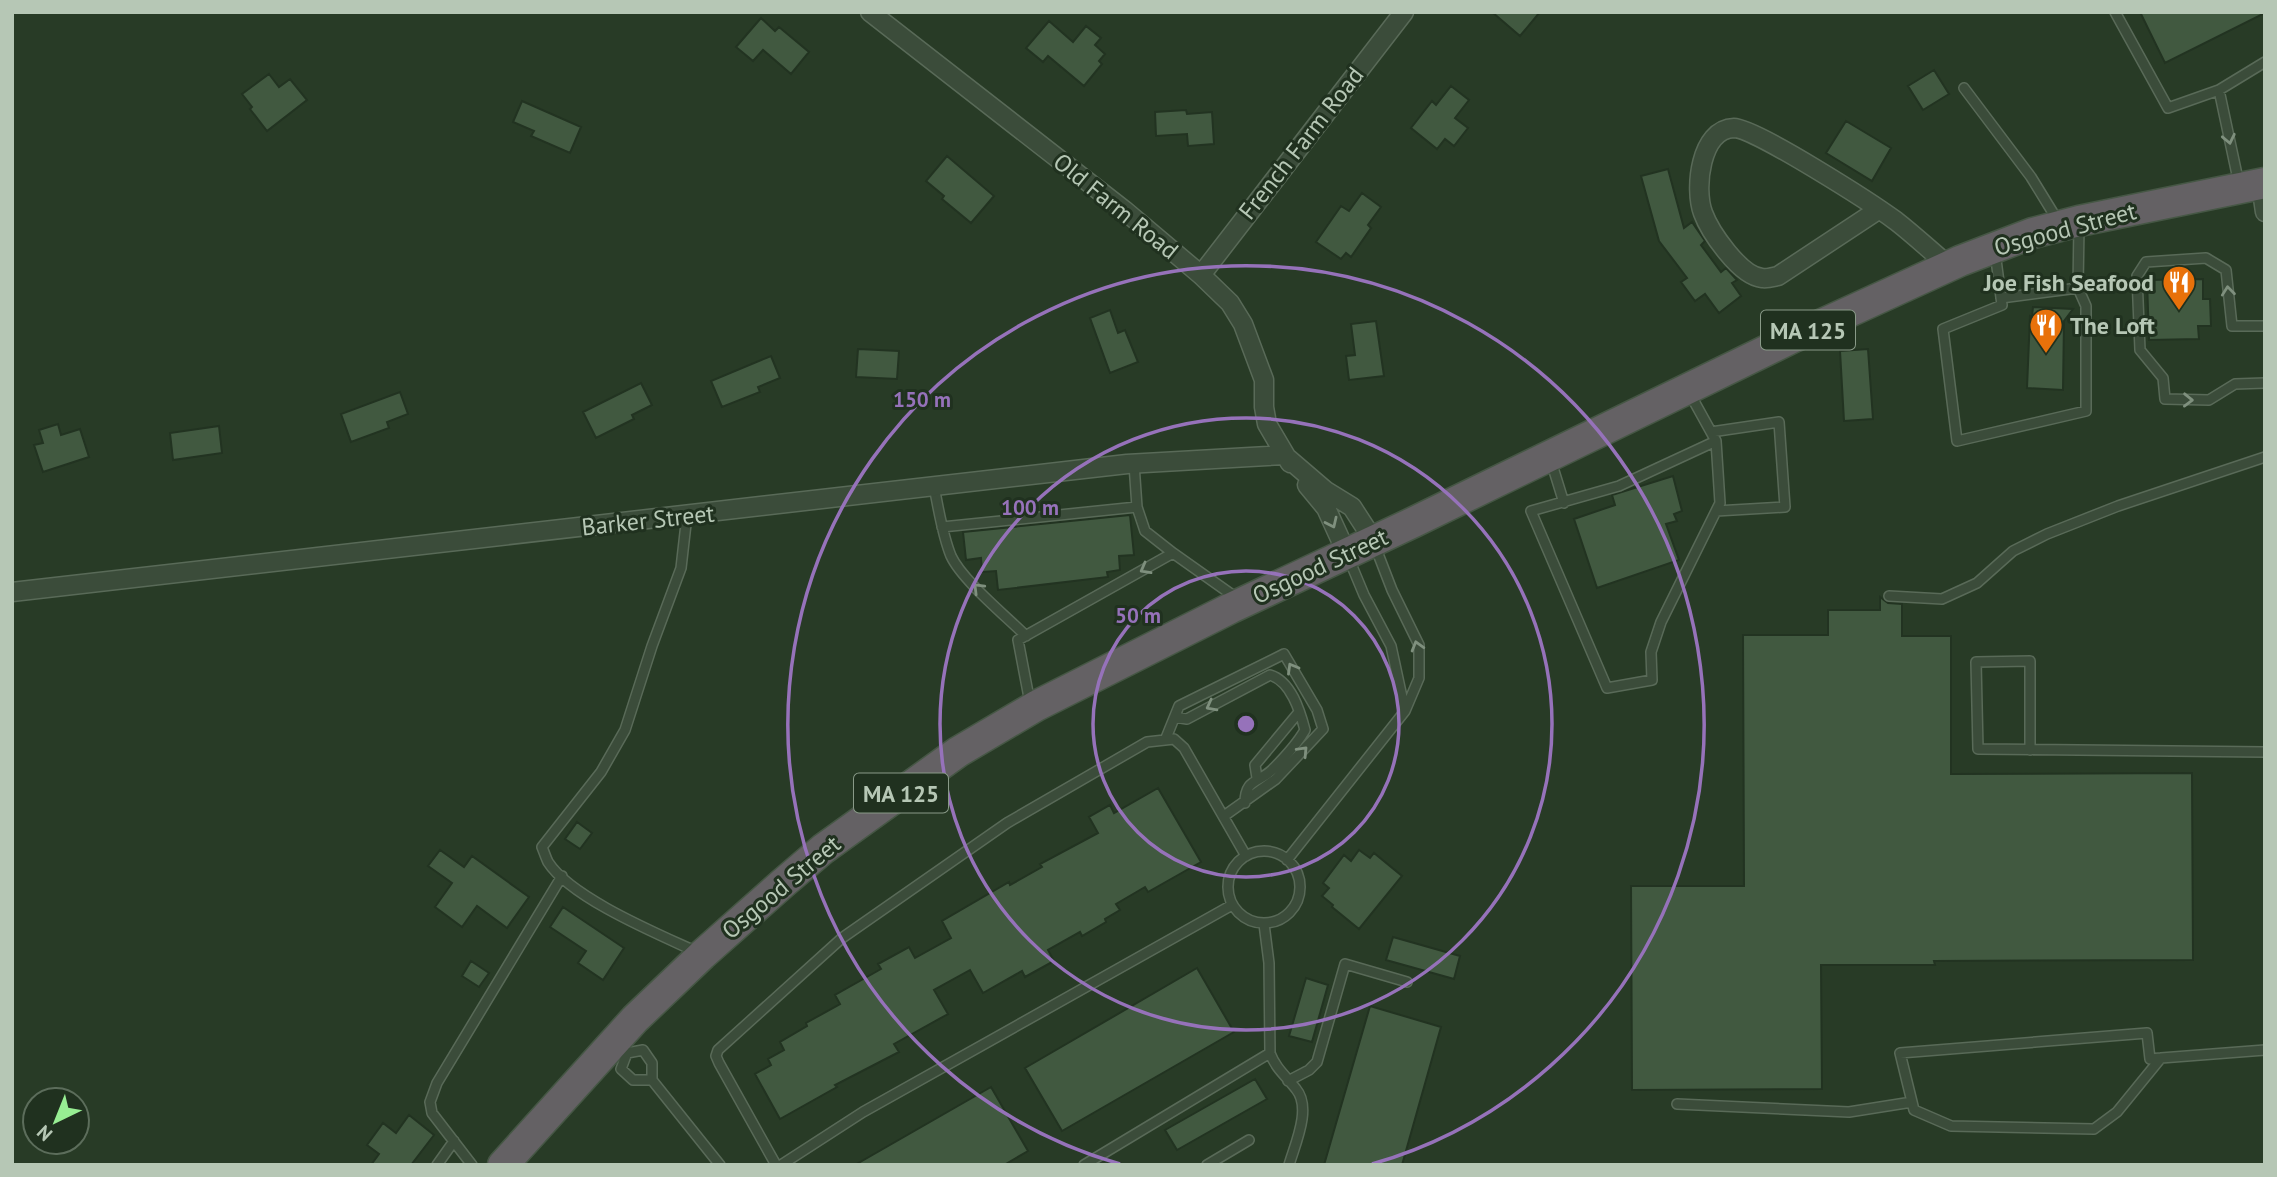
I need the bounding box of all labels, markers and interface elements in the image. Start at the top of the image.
street label: French Farm Road [1232,60,1370,226]
one-way arrow [2221,133,2236,145]
street label: Old Farm Road [1047,146,1185,266]
street label: Osgood Street [1991,195,2139,263]
restaurant icon: Joe Fish Seafood [2160,263,2198,312]
place label: Joe Fish Seafood [1983,267,2154,298]
one-way arrow [2221,285,2236,296]
restaurant icon: The Loft [2027,306,2065,355]
road number: MA 125 [1761,310,1855,350]
place label: The Loft [2070,310,2156,341]
text: 150 m [893,386,951,413]
one-way arrow [2183,392,2194,407]
text: 100 m [1001,494,1059,521]
street label: Barker Street [580,498,716,542]
one-way arrow [1324,516,1338,528]
street label: Osgood Street [1247,521,1393,611]
one-way arrow [1140,561,1153,574]
one-way arrow [973,583,986,596]
text: 50 m [1115,602,1161,629]
one-way arrow [1411,640,1425,652]
one-way arrow [1288,663,1301,676]
one-way arrow [1206,698,1218,712]
centre of rings [1234,712,1258,736]
one-way arrow [1295,746,1307,759]
road number: MA 125 [854,774,948,813]
street label: Osgood Street [715,828,847,946]
north arrow [21,1086,91,1156]
text: N [32,1120,57,1146]

